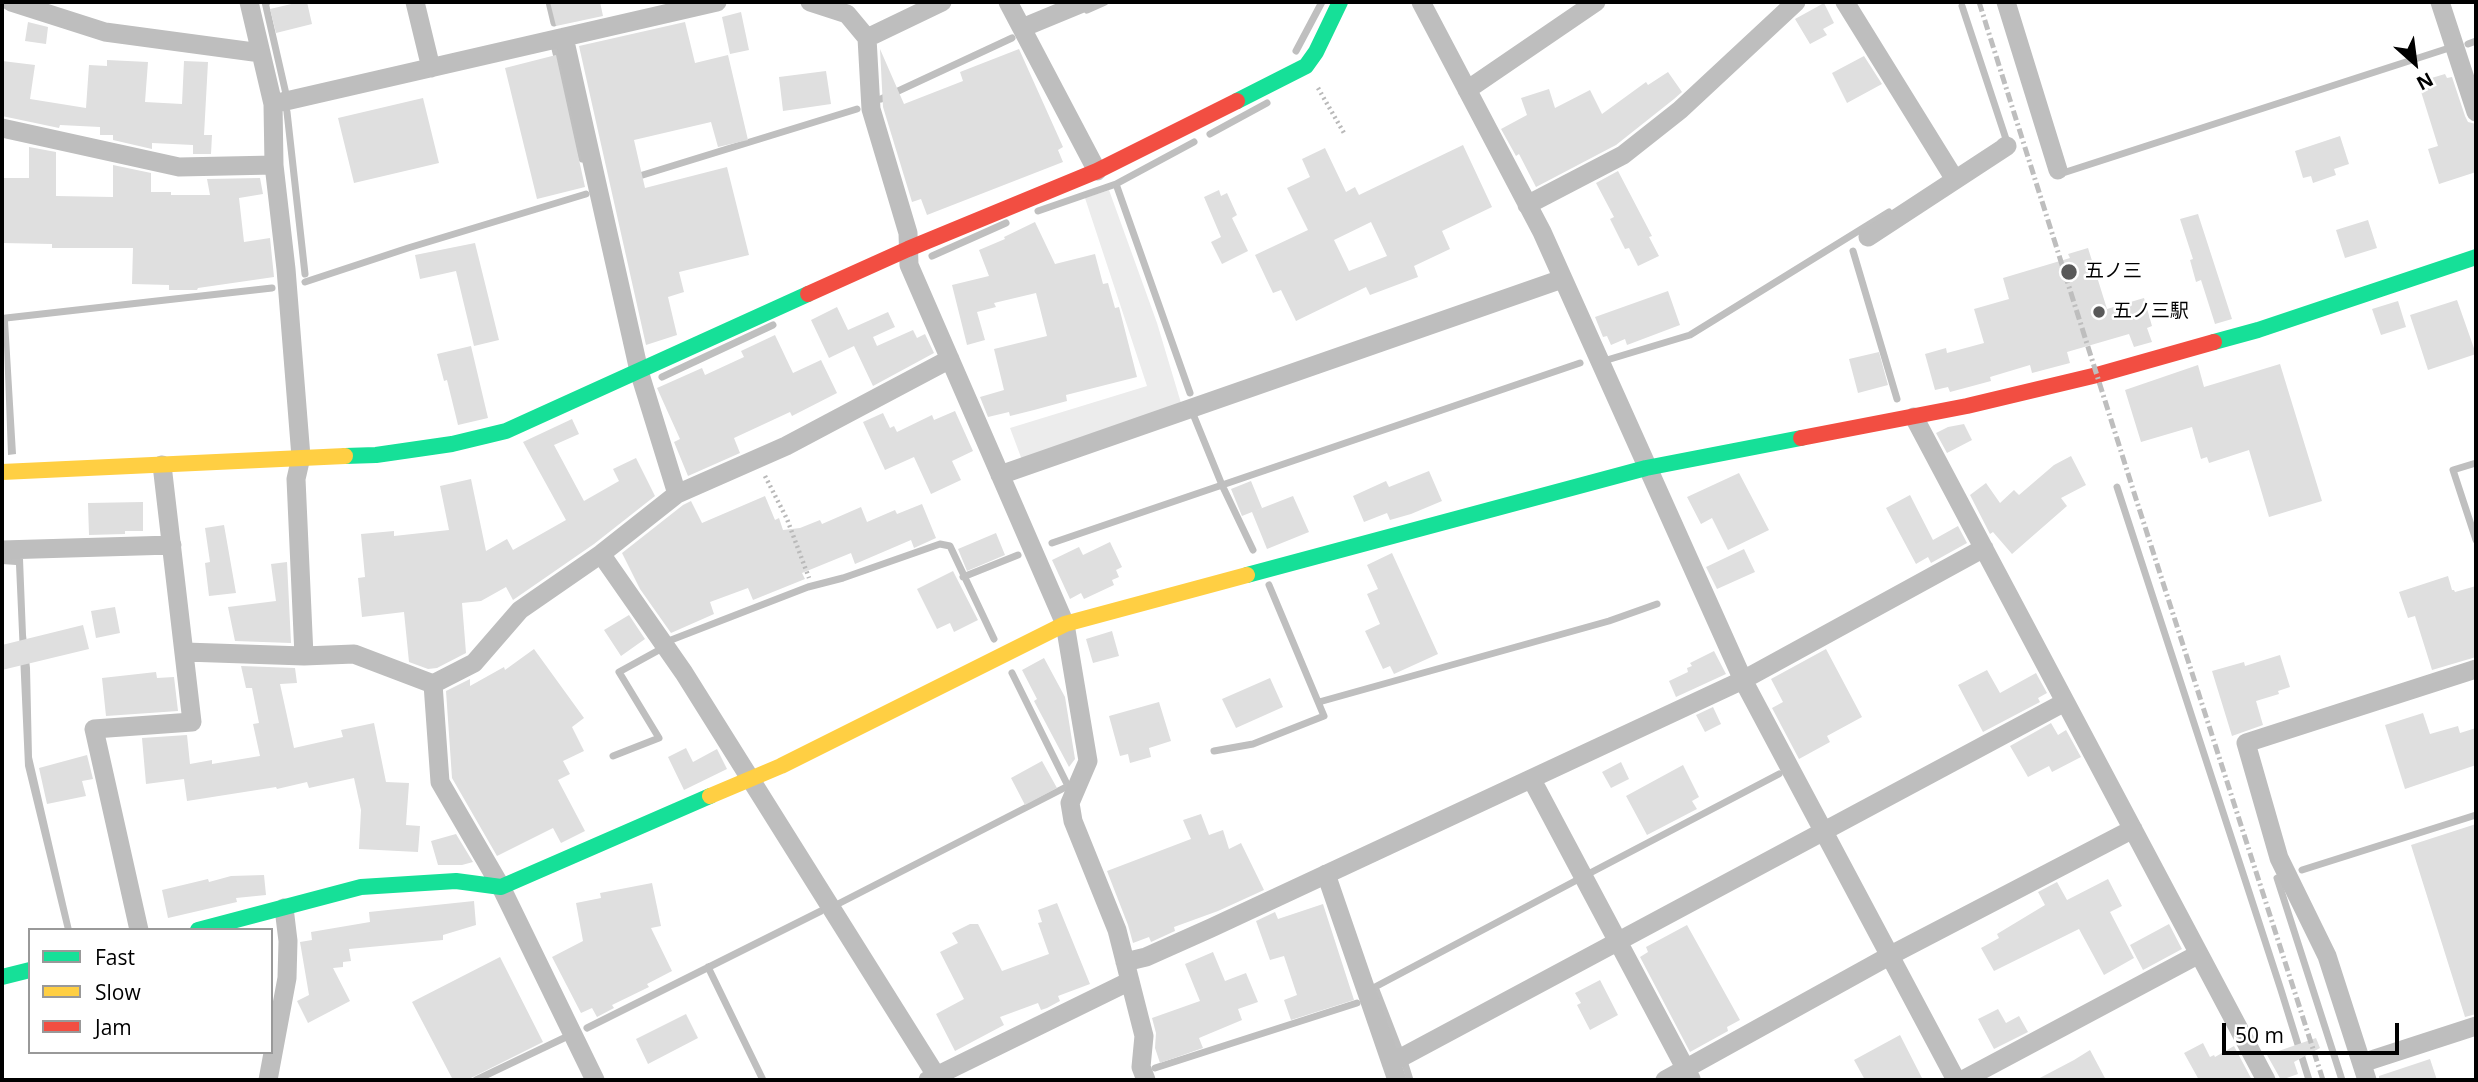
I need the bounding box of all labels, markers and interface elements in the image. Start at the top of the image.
north arrow [2380,28,2450,98]
text: N [2412,66,2438,97]
place label: 五ノ三 [2085,261,2142,283]
marker: 五ノ三 [2059,262,2079,282]
place label: 五ノ三駅 [2113,301,2189,323]
marker: 五ノ三駅 [2091,304,2107,320]
legend [28,928,273,1054]
text: Fast [95,943,135,971]
text: Slow [95,978,141,1006]
scale bar [2226,1009,2403,1052]
text: Jam [95,1013,132,1041]
text: 50 m [2235,1021,2284,1049]

